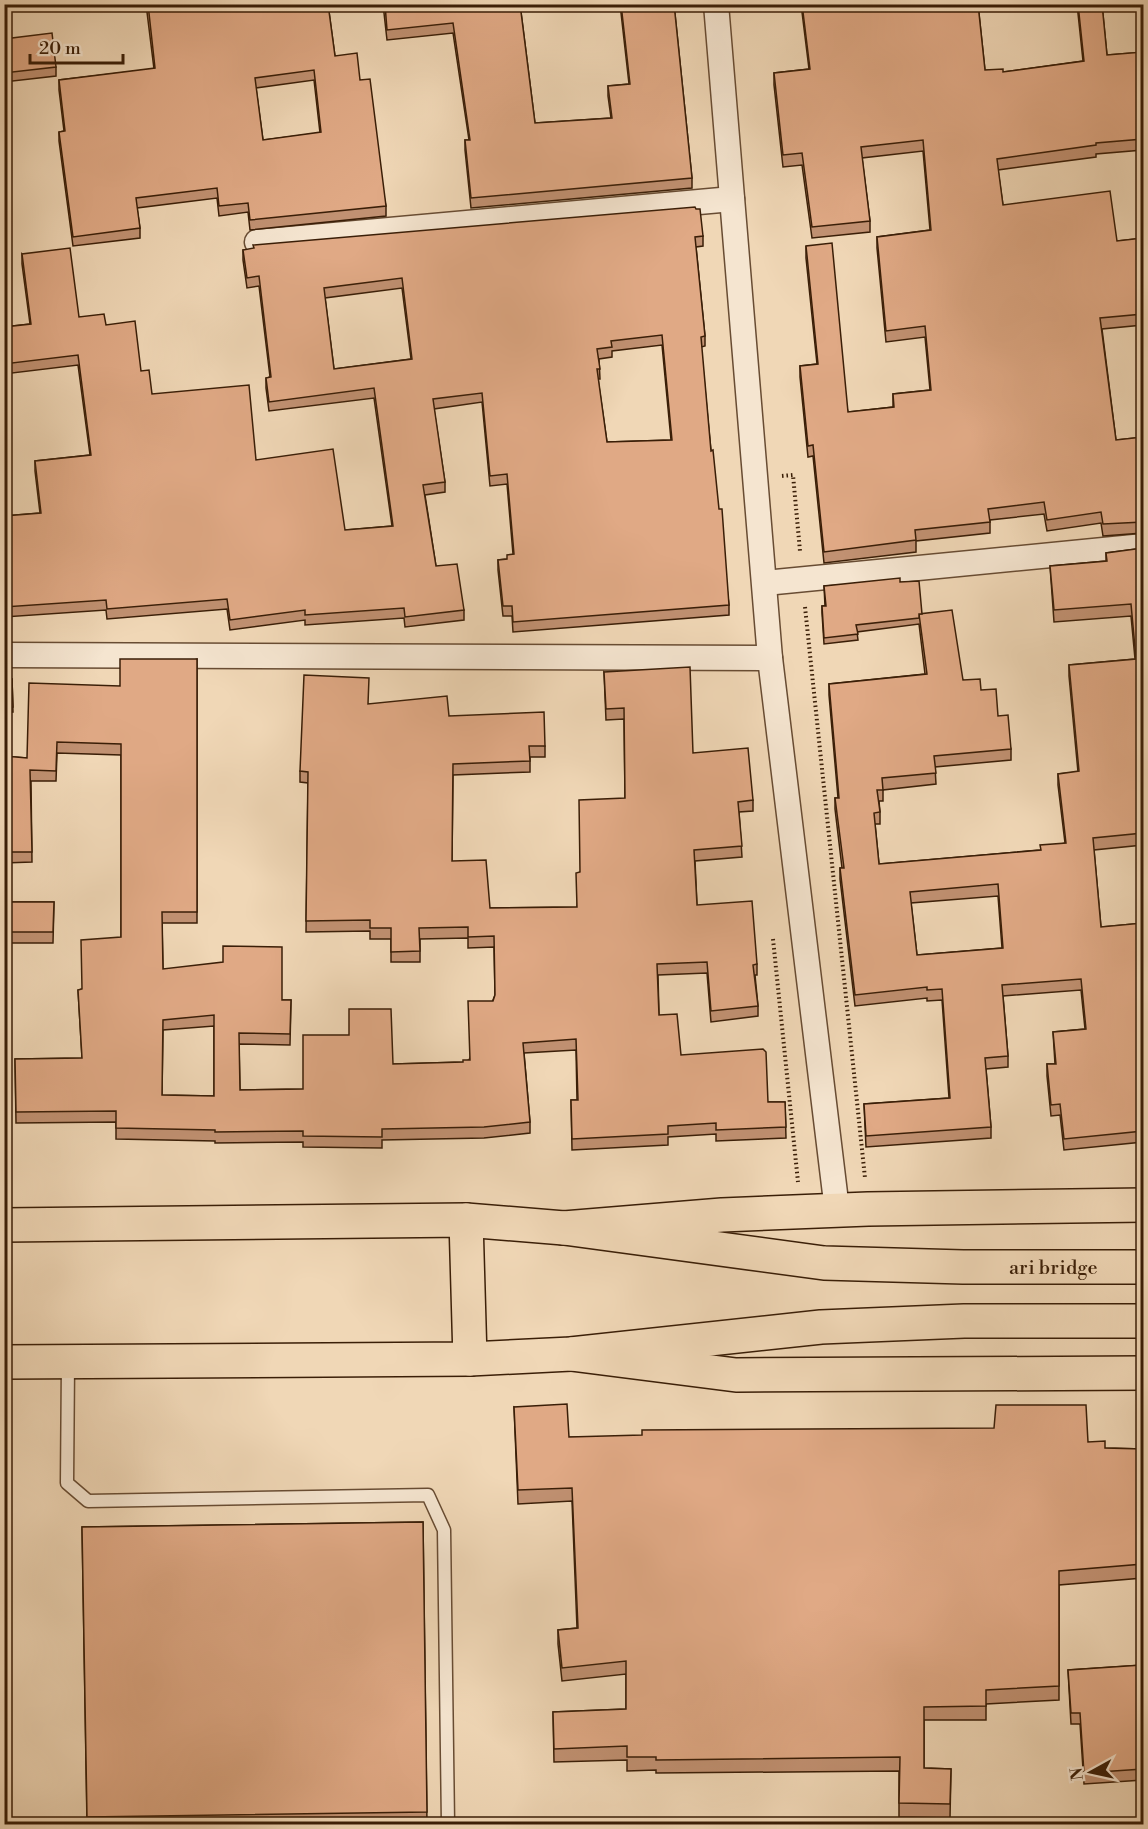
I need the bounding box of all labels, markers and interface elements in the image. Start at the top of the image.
scale bar [30,27,123,65]
text: 20 m [39,37,81,60]
street label: ari bridge [1009,1256,1098,1281]
north arrow [1061,1742,1121,1802]
text: N [1066,1766,1088,1782]

